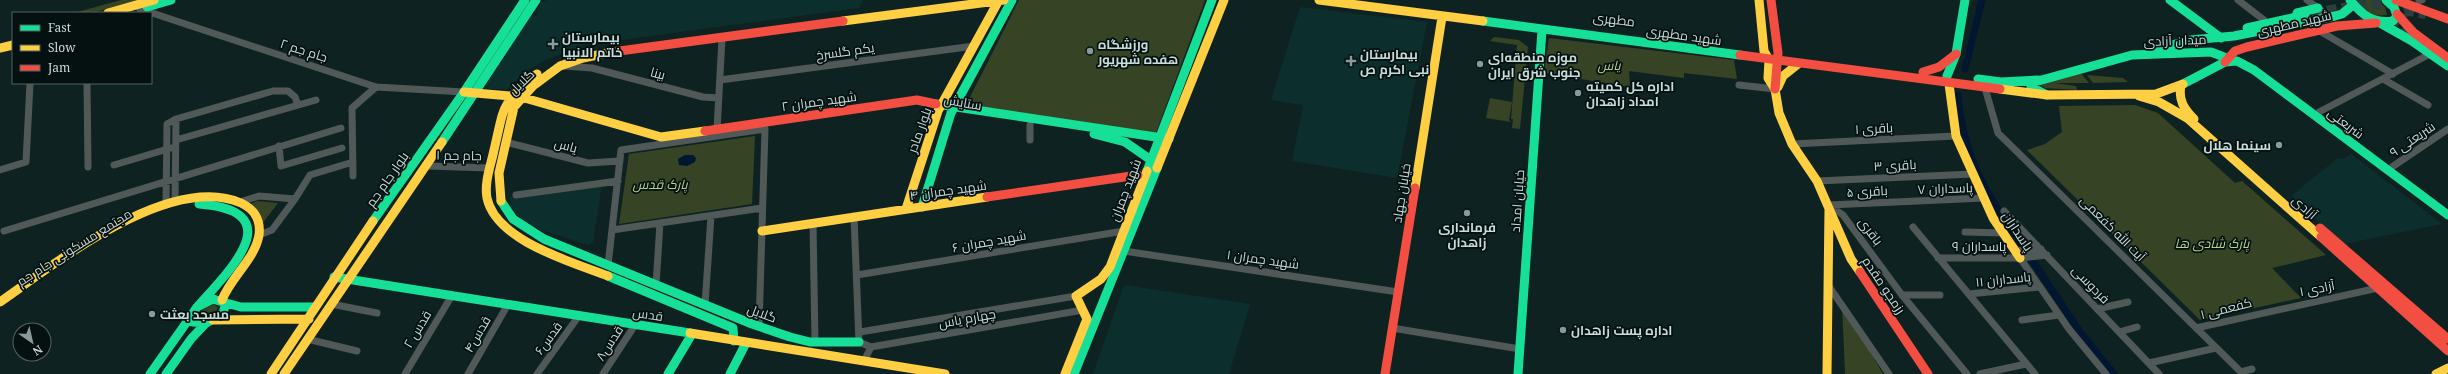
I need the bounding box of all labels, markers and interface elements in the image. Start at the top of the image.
street label: شهید مطهری [2255,6,2333,40]
street label: مطهری [1592,7,1636,31]
legend [12,12,152,84]
text: Fast [48,19,71,36]
street label: شهید مطهری [1645,21,1723,49]
place label: بیمارستان خاتم الانبیا [562,28,623,62]
street label: میدان آزادی [2143,30,2207,50]
street label: جام جم ۲ [278,34,330,67]
place label: ورزشگاه هفده شهریور [1097,35,1178,68]
marker: بیمارستان خاتم الانبیا [547,38,559,50]
street label: یکم گلسرخ [814,38,876,65]
text: Slow [48,39,76,56]
place label: بیمارستان نبی اکرم ص [1360,45,1429,79]
marker: ورزشگاه هفده شهریور [1085,46,1095,56]
place label: موزه منطقه‌ای جنوب شرق ایران [1488,48,1581,81]
marker: بیمارستان نبی اکرم ص [1345,55,1357,67]
park label: یاس [1597,56,1622,74]
text: Jam [47,59,70,76]
marker: موزه منطقه‌ای جنوب شرق ایران [1475,59,1485,69]
street label: بینا [648,62,668,84]
street label: گلایل [504,65,538,99]
place label: اداره کل کمیته امداد زاهدان [1586,77,1674,110]
street label: شهید چمران ۲ [780,87,858,116]
marker: اداره کل کمیته امداد زاهدان [1573,88,1583,98]
street label: ستایش [943,90,983,114]
street label: شریعتی [2324,103,2368,143]
street label: بلوار مادر [902,105,936,156]
street label: شریعتی ۹ [2386,117,2438,161]
street label: باقری ۱ [1854,118,1894,138]
street label: یاس [553,133,580,157]
place label: سینما هلال [2204,136,2271,154]
marker: سینما هلال [2274,140,2284,150]
street label: جام جم ۱ [436,146,482,165]
street label: بلوار جام جم [361,148,413,211]
street label: باقری ۳ [1873,155,1917,175]
street label: شهید چمران [1105,156,1146,224]
street label: خیابان جهاد [1387,162,1415,224]
street label: خیابان امداد [1506,169,1528,233]
park label: پارک قدس [633,175,689,193]
street label: شهید چمران ۴ [908,176,988,205]
street label: پاسداران ۷ [1917,178,1974,199]
street label: باقری ۵ [1846,181,1888,201]
street label: آیت الله کفعمی [2076,191,2150,265]
street label: آزادی [2288,191,2322,224]
street label: مجتمع مسکونی جام جم [13,204,136,291]
marker: فرمانداری زاهدان [1462,208,1472,218]
street label: پاسداران [1997,208,2038,255]
street label: باقری [1855,213,1887,249]
place label: فرمانداری زاهدان [1438,218,1496,251]
street label: شهید چمران ۶ [950,226,1028,257]
park label: پارک شادی ها [2175,234,2251,252]
street label: پاسداران ۹ [1952,237,2007,256]
street label: شهید چمران ۱ [1225,245,1300,274]
street label: رزمجو مقدم [1857,253,1910,318]
street label: فردوسی [2068,261,2114,307]
street label: پاسداران ۱۱ [1974,267,2032,292]
street label: آزادی ۱ [2298,276,2337,300]
street label: کفعمی ۱ [2198,293,2254,323]
street label: گلایل [745,299,779,327]
street label: قدس [631,303,665,325]
street label: چهارم یاس [937,304,997,333]
place label: مسجد بعثت [160,305,229,323]
street label: قدس ۲ [399,307,435,351]
marker: مسجد بعثت [147,309,157,319]
street label: قدس۴ [459,313,495,355]
street label: قدس۶ [530,318,566,358]
place label: اداره پست زاهدان [1571,321,1672,340]
north arrow [12,322,52,362]
street label: قدس۸ [591,322,627,364]
marker: اداره پست زاهدان [1558,325,1568,335]
text: N [30,342,46,360]

